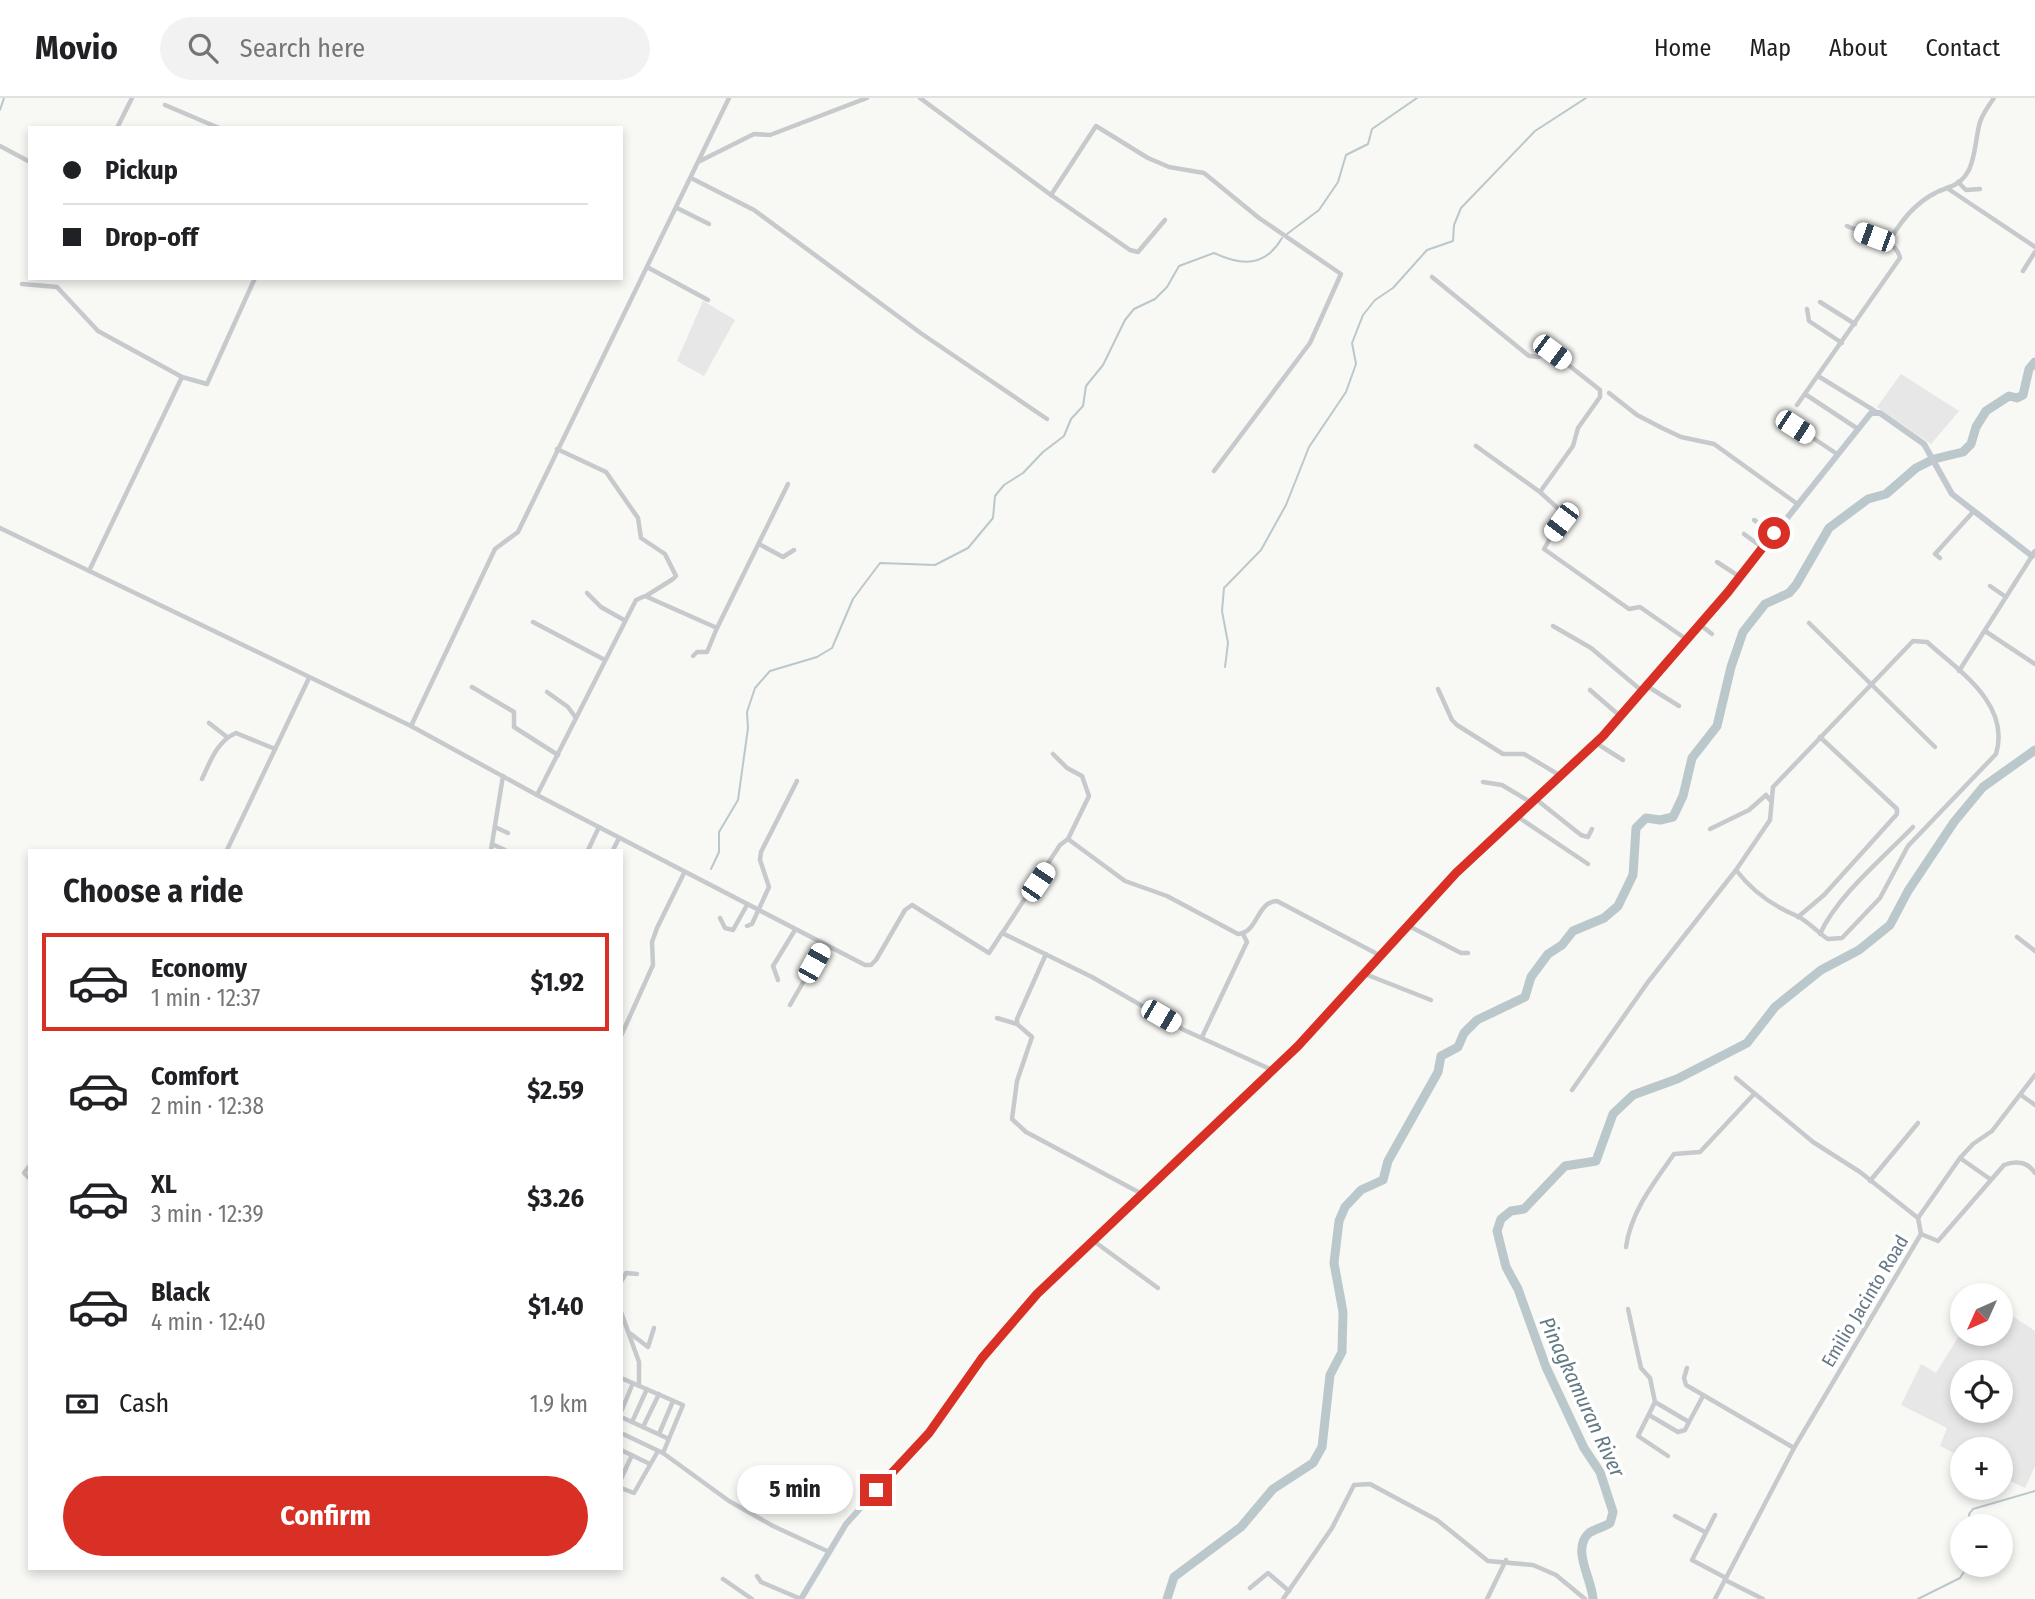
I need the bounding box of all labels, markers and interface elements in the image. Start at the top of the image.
search box [160,17,650,80]
text: Movio [35,28,118,68]
icon: search [184,29,222,67]
text: Search here [240,33,365,64]
text: Home [1654,34,1711,62]
text: Map [1749,34,1791,62]
text: About [1829,34,1887,62]
text: Contact [1925,34,2000,62]
text: Pickup [105,155,178,186]
car [1851,220,1898,254]
text: Drop-off [105,222,198,253]
car [1529,331,1576,373]
car [1772,407,1819,447]
car [1540,499,1583,545]
route start [1758,517,1790,549]
car [1018,859,1059,905]
text: Choose a ride [63,872,244,910]
car [795,940,834,986]
icon: car [67,951,130,1014]
text: Economy [151,953,247,984]
text: $1.92 [530,967,584,998]
text: 1 min · 12:37 [151,984,260,1012]
car [1138,996,1185,1036]
icon: car [67,1059,130,1122]
text: Comfort [151,1061,239,1092]
text: $2.59 [527,1075,584,1106]
text: 2 min · 12:38 [151,1092,264,1120]
icon: car [67,1167,130,1230]
text: XL [151,1169,177,1200]
text: $3.26 [527,1183,584,1214]
text: 3 min · 12:39 [151,1200,264,1228]
street label: Emilio Jacinto Road [1817,1231,1913,1371]
icon: car [67,1275,130,1338]
text: Black [151,1277,210,1308]
north arrow [1950,1283,2012,1346]
map controls [1950,1283,2013,1577]
text: $1.40 [528,1291,584,1322]
text: 4 min · 12:40 [151,1308,266,1336]
water label: Pinagkamuran River [1534,1313,1631,1482]
button: locate [1950,1360,2013,1423]
icon: cash [63,1385,101,1423]
text: Cash [119,1388,169,1419]
text: 1.9 km [530,1390,588,1418]
button: + [1950,1437,2013,1500]
callout: 5 min [736,1466,852,1514]
route end [860,1474,892,1506]
text: 5 min [769,1475,821,1503]
button: Confirm [63,1476,588,1556]
button: − [1950,1514,2013,1577]

